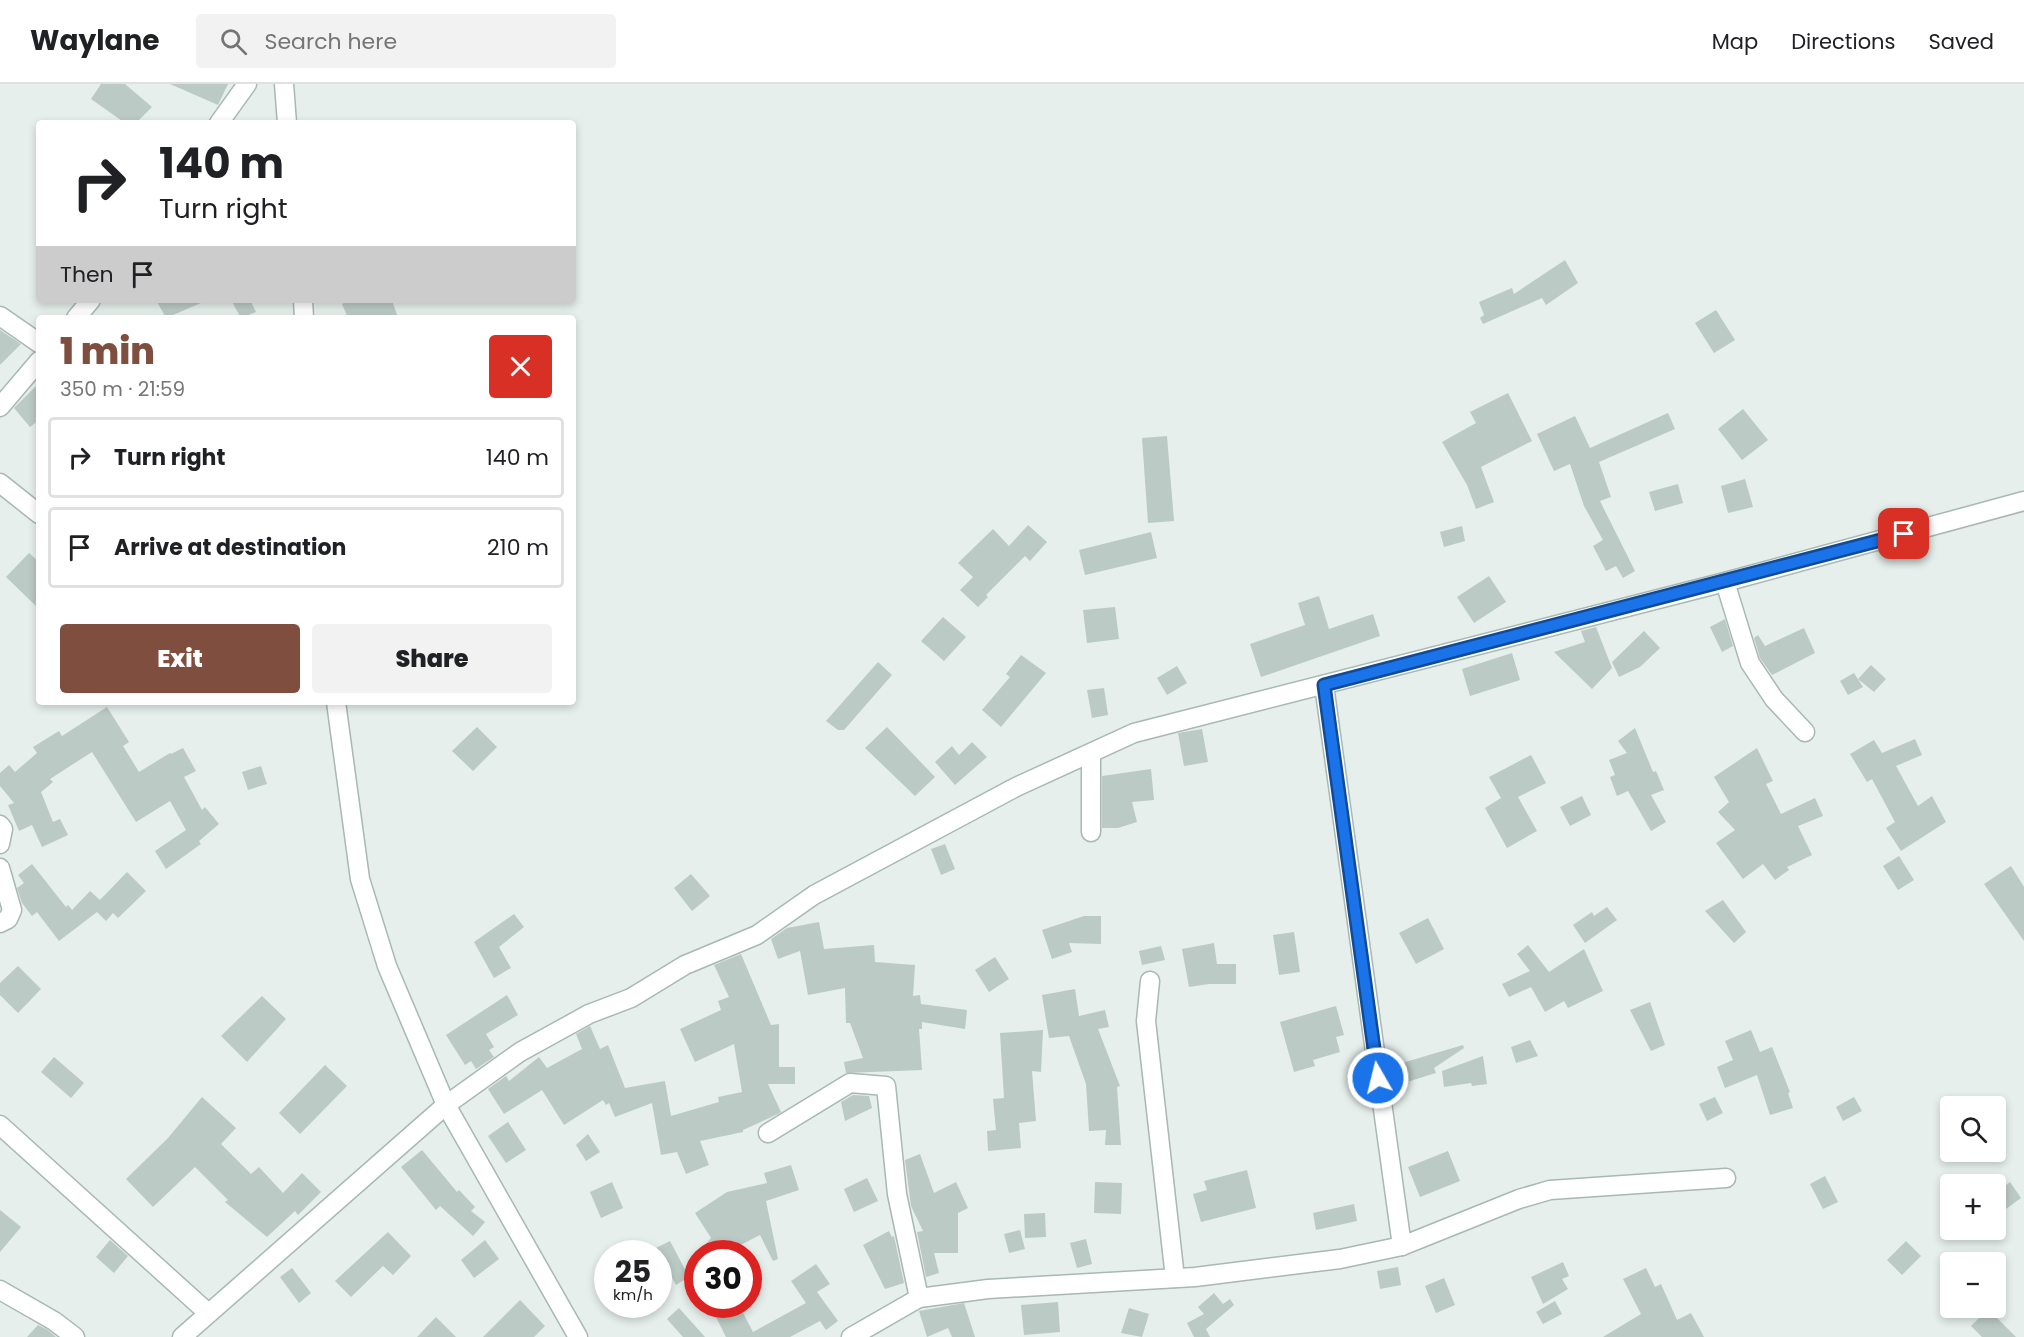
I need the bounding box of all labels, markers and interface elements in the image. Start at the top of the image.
search box [196,14,616,68]
text: Waylane [30,21,160,60]
icon: search [217,25,250,58]
text: Search here [265,26,397,57]
text: Map [1712,27,1758,56]
text: Directions [1791,27,1895,56]
text: Saved [1928,27,1994,56]
text: 140 m [159,134,284,193]
icon: right [60,144,138,222]
text: Turn right [159,190,288,227]
icon: arrive [126,258,159,291]
text: Then [60,259,114,290]
text: 1 min [60,326,155,377]
button: close [489,335,552,398]
text: 350 m · 21:59 [60,375,185,403]
icon: right [63,441,96,474]
text: Turn right [114,442,225,473]
text: 140 m [486,442,549,473]
pin [1878,508,1929,559]
icon: arrive [1887,517,1920,550]
icon: arrive [63,531,96,564]
text: Arrive at destination [114,532,346,563]
text: 210 m [487,532,549,563]
button: Exit [60,624,300,693]
button: Share [312,624,552,693]
position arrow [1346,1046,1410,1110]
map controls [1940,1096,2006,1318]
button: search [1940,1096,2006,1162]
button: + [1940,1174,2006,1240]
speed limit sign: 30 [684,1240,762,1318]
text: 25 [615,1250,651,1293]
button: − [1940,1252,2006,1318]
text: km/h [613,1284,653,1305]

